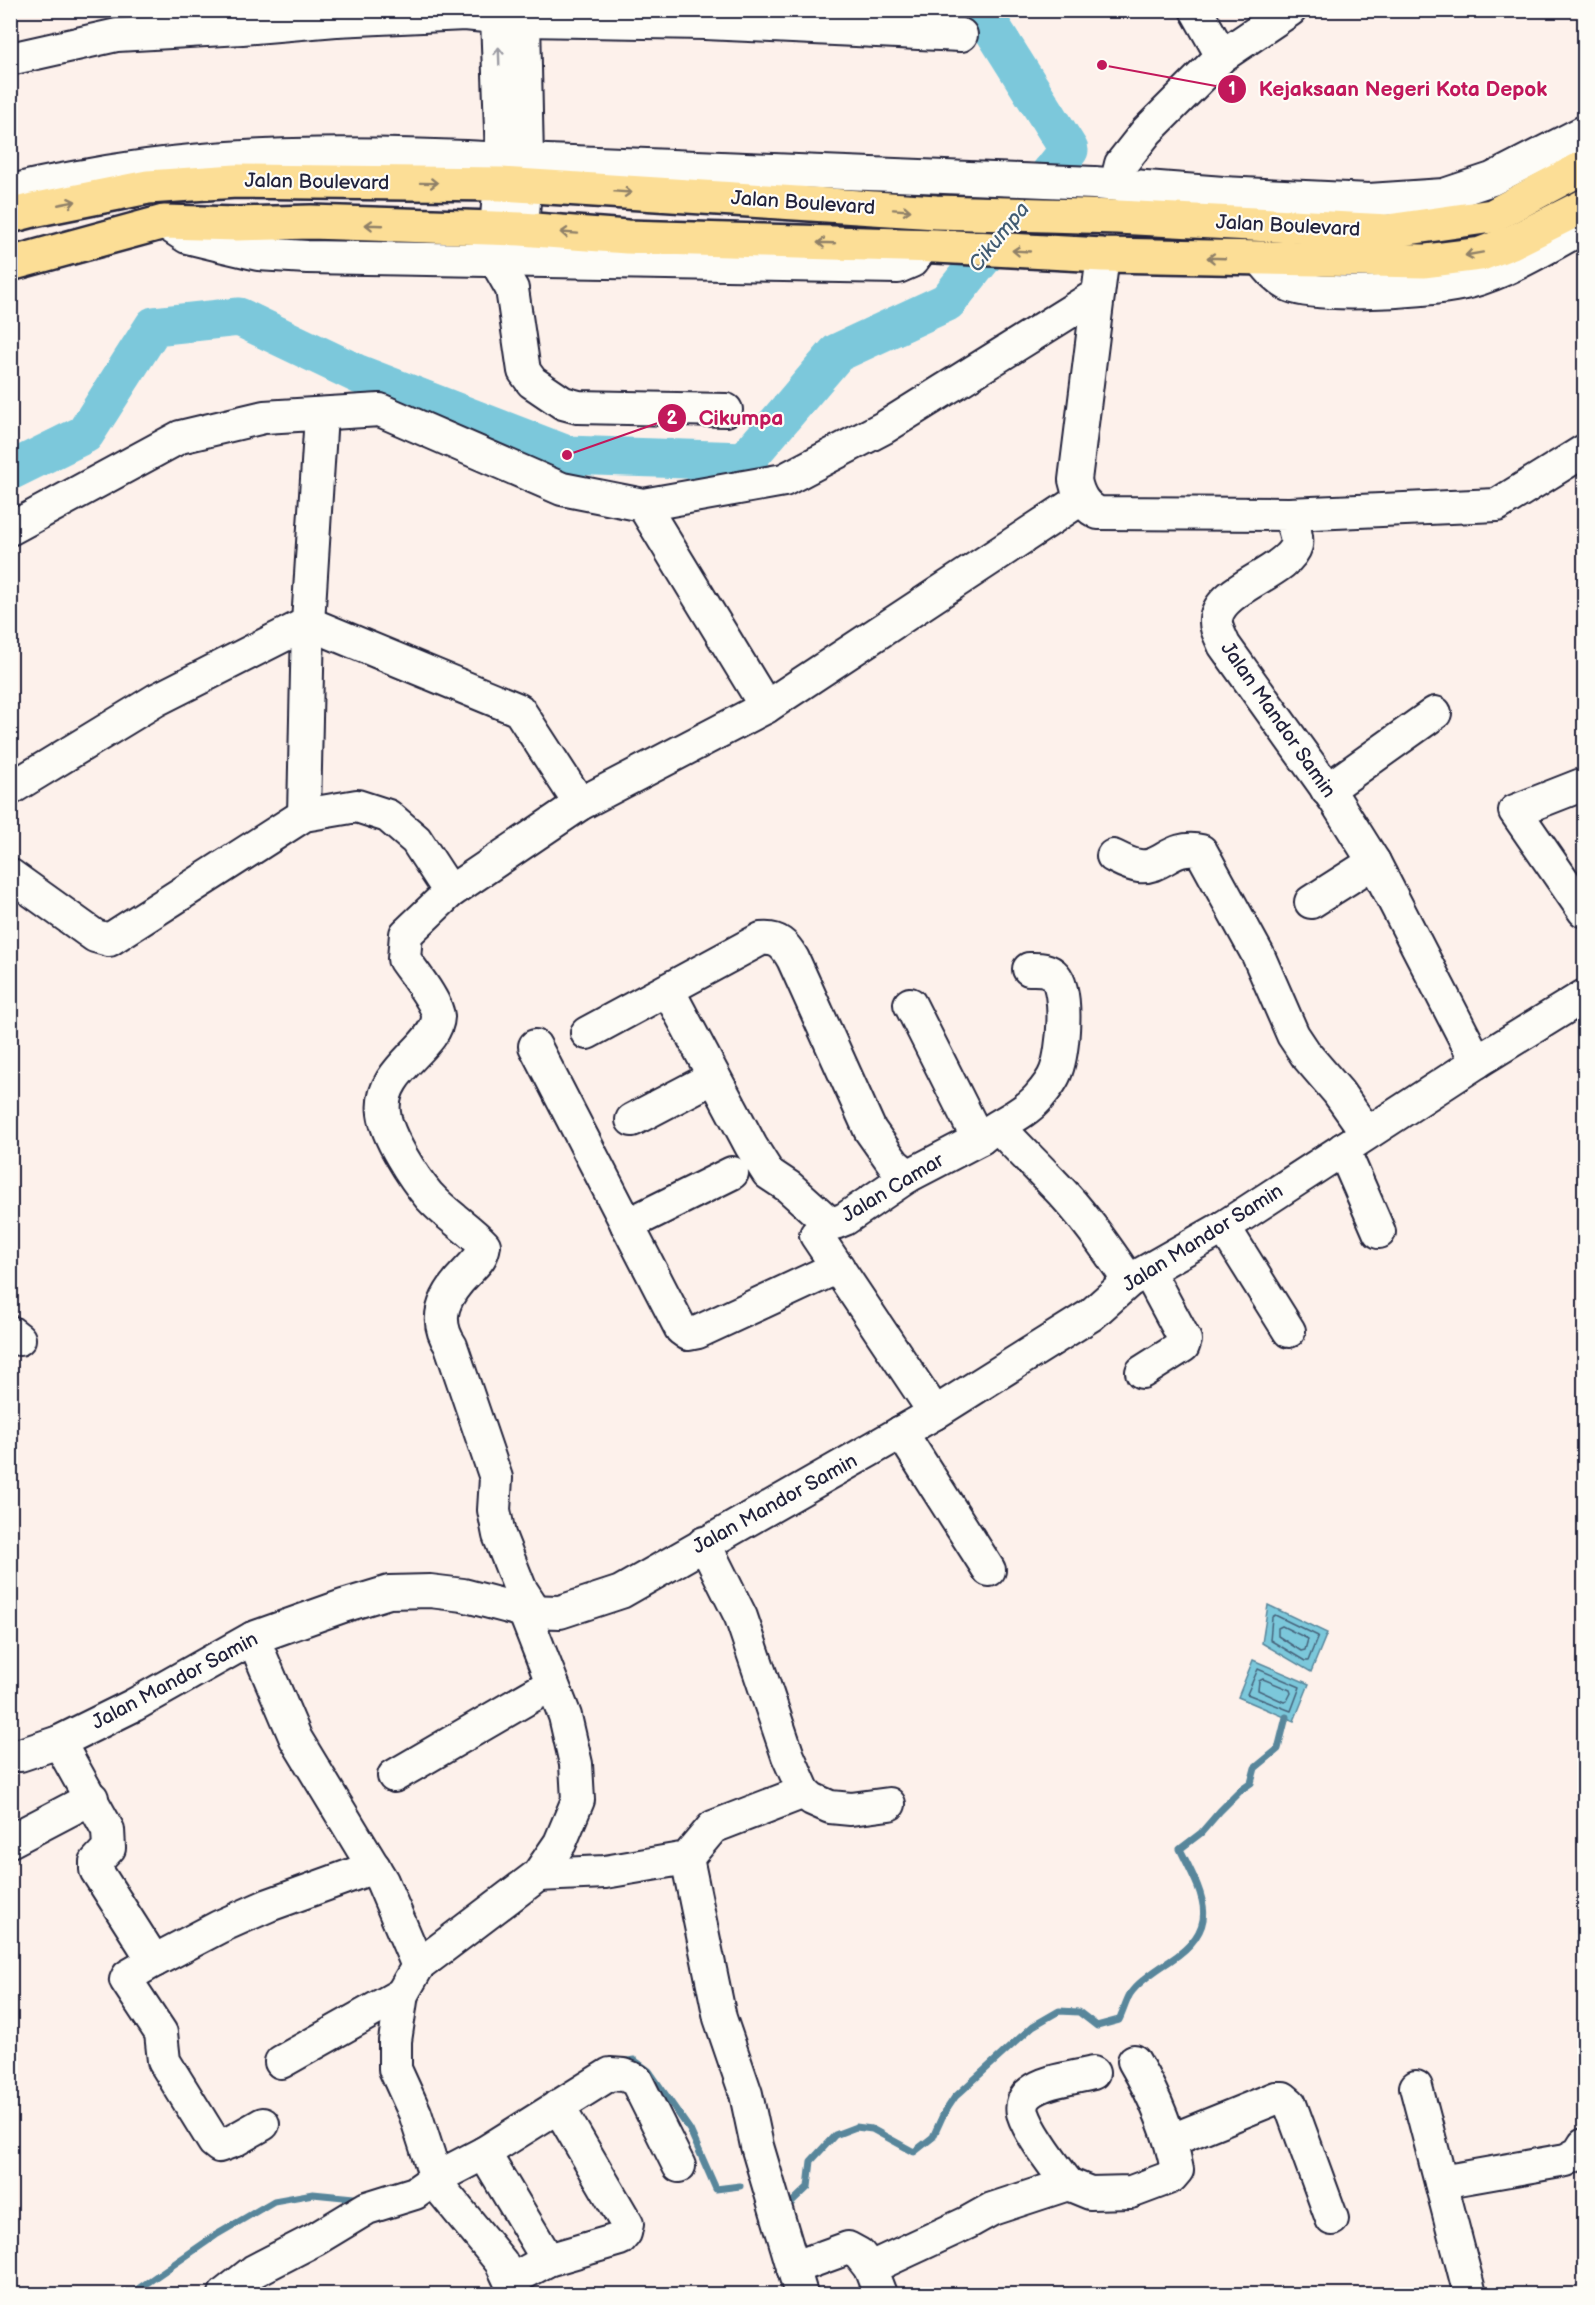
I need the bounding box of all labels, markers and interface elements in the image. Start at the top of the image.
one-way arrow [493,47,504,67]
callout: Kejaksaan Negeri Kota Depok [1217,69,1559,108]
text: Kejaksaan Negeri Kota Depok [1259,77,1547,102]
text: 1 [1228,79,1236,100]
street label: Jalan Boulevard [244,169,390,195]
one-way arrow [418,178,438,189]
street label: Jalan Boulevard [730,186,876,220]
one-way arrow [613,187,633,198]
one-way arrow [57,197,77,208]
water label: Cikumpa [963,197,1035,277]
one-way arrow [891,204,911,215]
street label: Jalan Boulevard [1215,210,1361,242]
one-way arrow [364,220,384,231]
one-way arrow [559,227,579,238]
one-way arrow [817,237,837,249]
one-way arrow [1012,245,1032,256]
one-way arrow [1464,249,1484,260]
one-way arrow [1207,252,1227,264]
callout: Cikumpa [657,398,796,437]
text: Cikumpa [699,406,783,431]
text: 2 [667,408,678,429]
street label: Jalan Mandor Samin [1215,638,1341,802]
street label: Jalan Camar [838,1148,949,1228]
street label: Jalan Mandor Samin [1118,1179,1288,1297]
street label: Jalan Mandor Samin [688,1449,862,1559]
street label: Jalan Mandor Samin [88,1627,262,1735]

